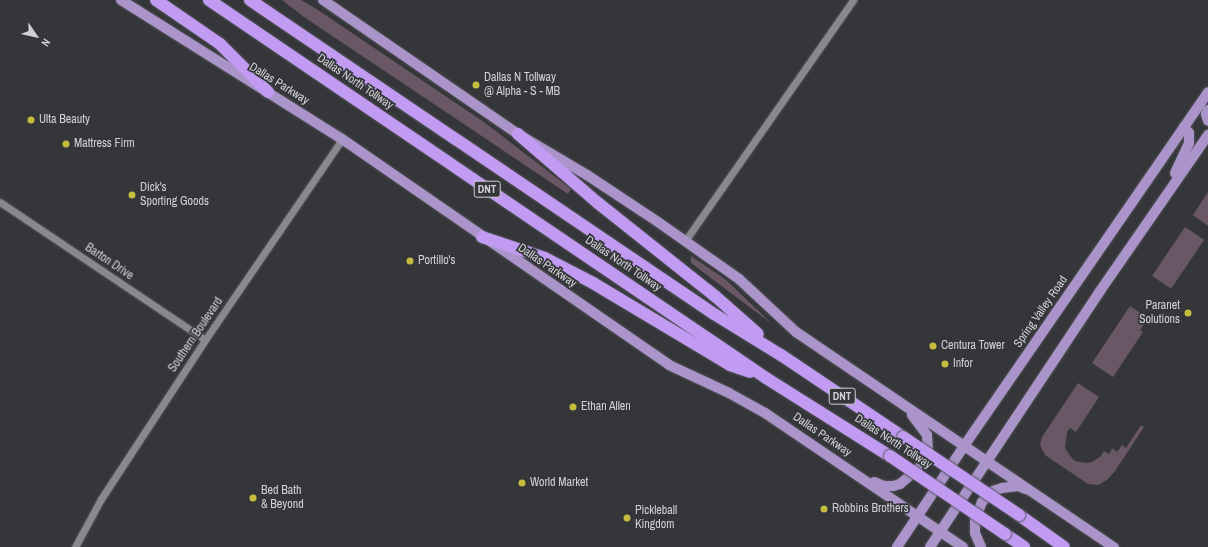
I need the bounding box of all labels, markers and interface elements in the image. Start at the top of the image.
north arrow [16,16,56,56]
text: N [38,36,54,49]
street label: Dallas North Tollway [314,51,396,113]
street label: Dallas Parkway [246,60,312,108]
place label: Dallas N Tollway @ Alpha - S - MB [484,71,561,99]
marker: Dallas N Tollway @ Alpha - S - MB [471,80,481,90]
place label: Ulta Beauty [39,113,90,127]
marker: Ulta Beauty [26,115,36,125]
place label: Mattress Firm [74,137,135,151]
marker: Mattress Firm [61,139,71,149]
road number: DNT [473,180,501,198]
place label: Dick's Sporting Goods [140,181,209,209]
marker: Dick's Sporting Goods [127,190,137,200]
street label: Dallas North Tollway [582,233,664,295]
street label: Barton Drive [82,241,136,283]
street label: Dallas Parkway [515,241,579,291]
place label: Portillo's [418,254,455,268]
marker: Portillo's [405,256,415,266]
street label: Spring Valley Road [1011,273,1071,351]
street label: Southern Boulevard [166,295,226,375]
place label: Paranet Solutions [1139,299,1180,327]
marker: Paranet Solutions [1183,308,1193,318]
place label: Centura Tower [941,339,1005,353]
marker: Centura Tower [928,341,938,351]
place label: Infor [953,357,973,371]
marker: Infor [940,359,950,369]
road number: DNT [828,387,856,405]
place label: Ethan Allen [581,400,631,414]
marker: Ethan Allen [568,402,578,412]
street label: Dallas Parkway [790,410,854,460]
street label: Dallas North Tollway [852,412,934,472]
place label: World Market [530,476,588,490]
marker: World Market [517,478,527,488]
place label: Bed Bath & Beyond [261,484,304,512]
marker: Bed Bath & Beyond [248,493,258,503]
place label: Robbins Brothers [832,502,909,516]
place label: Pickleball Kingdom [635,504,677,532]
marker: Robbins Brothers [819,504,829,514]
marker: Pickleball Kingdom [622,513,632,523]

